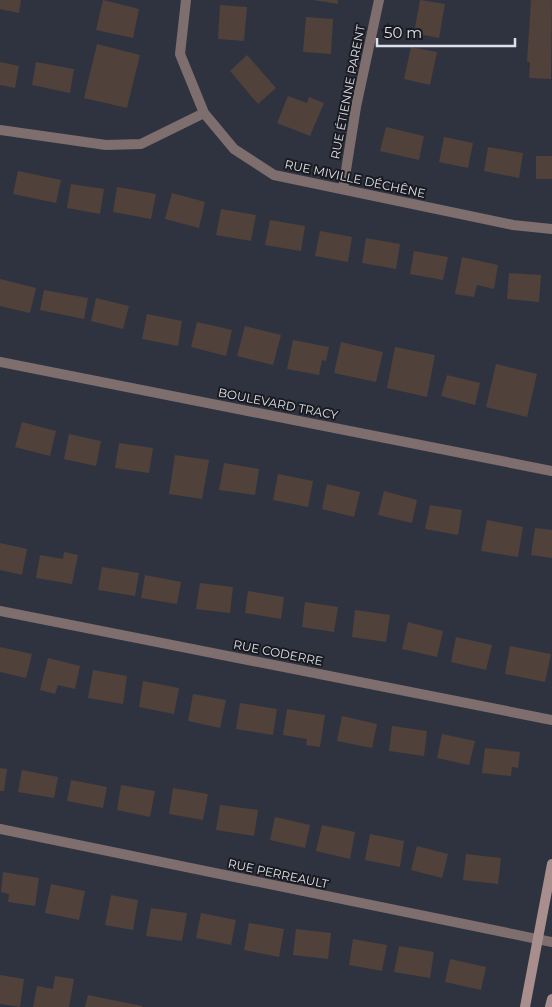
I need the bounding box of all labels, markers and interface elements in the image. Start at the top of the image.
scale bar [377,15,514,47]
street label: RUE ÉTIENNE PARENT [327,23,368,160]
text: 50 m [384,23,422,42]
street label: RUE MIVILLE DÉCHÊNE [283,156,427,201]
street label: BOULEVARD TRACY [217,385,340,423]
street label: RUE CODERRE [232,636,324,669]
street label: RUE PERREAULT [227,856,330,891]

